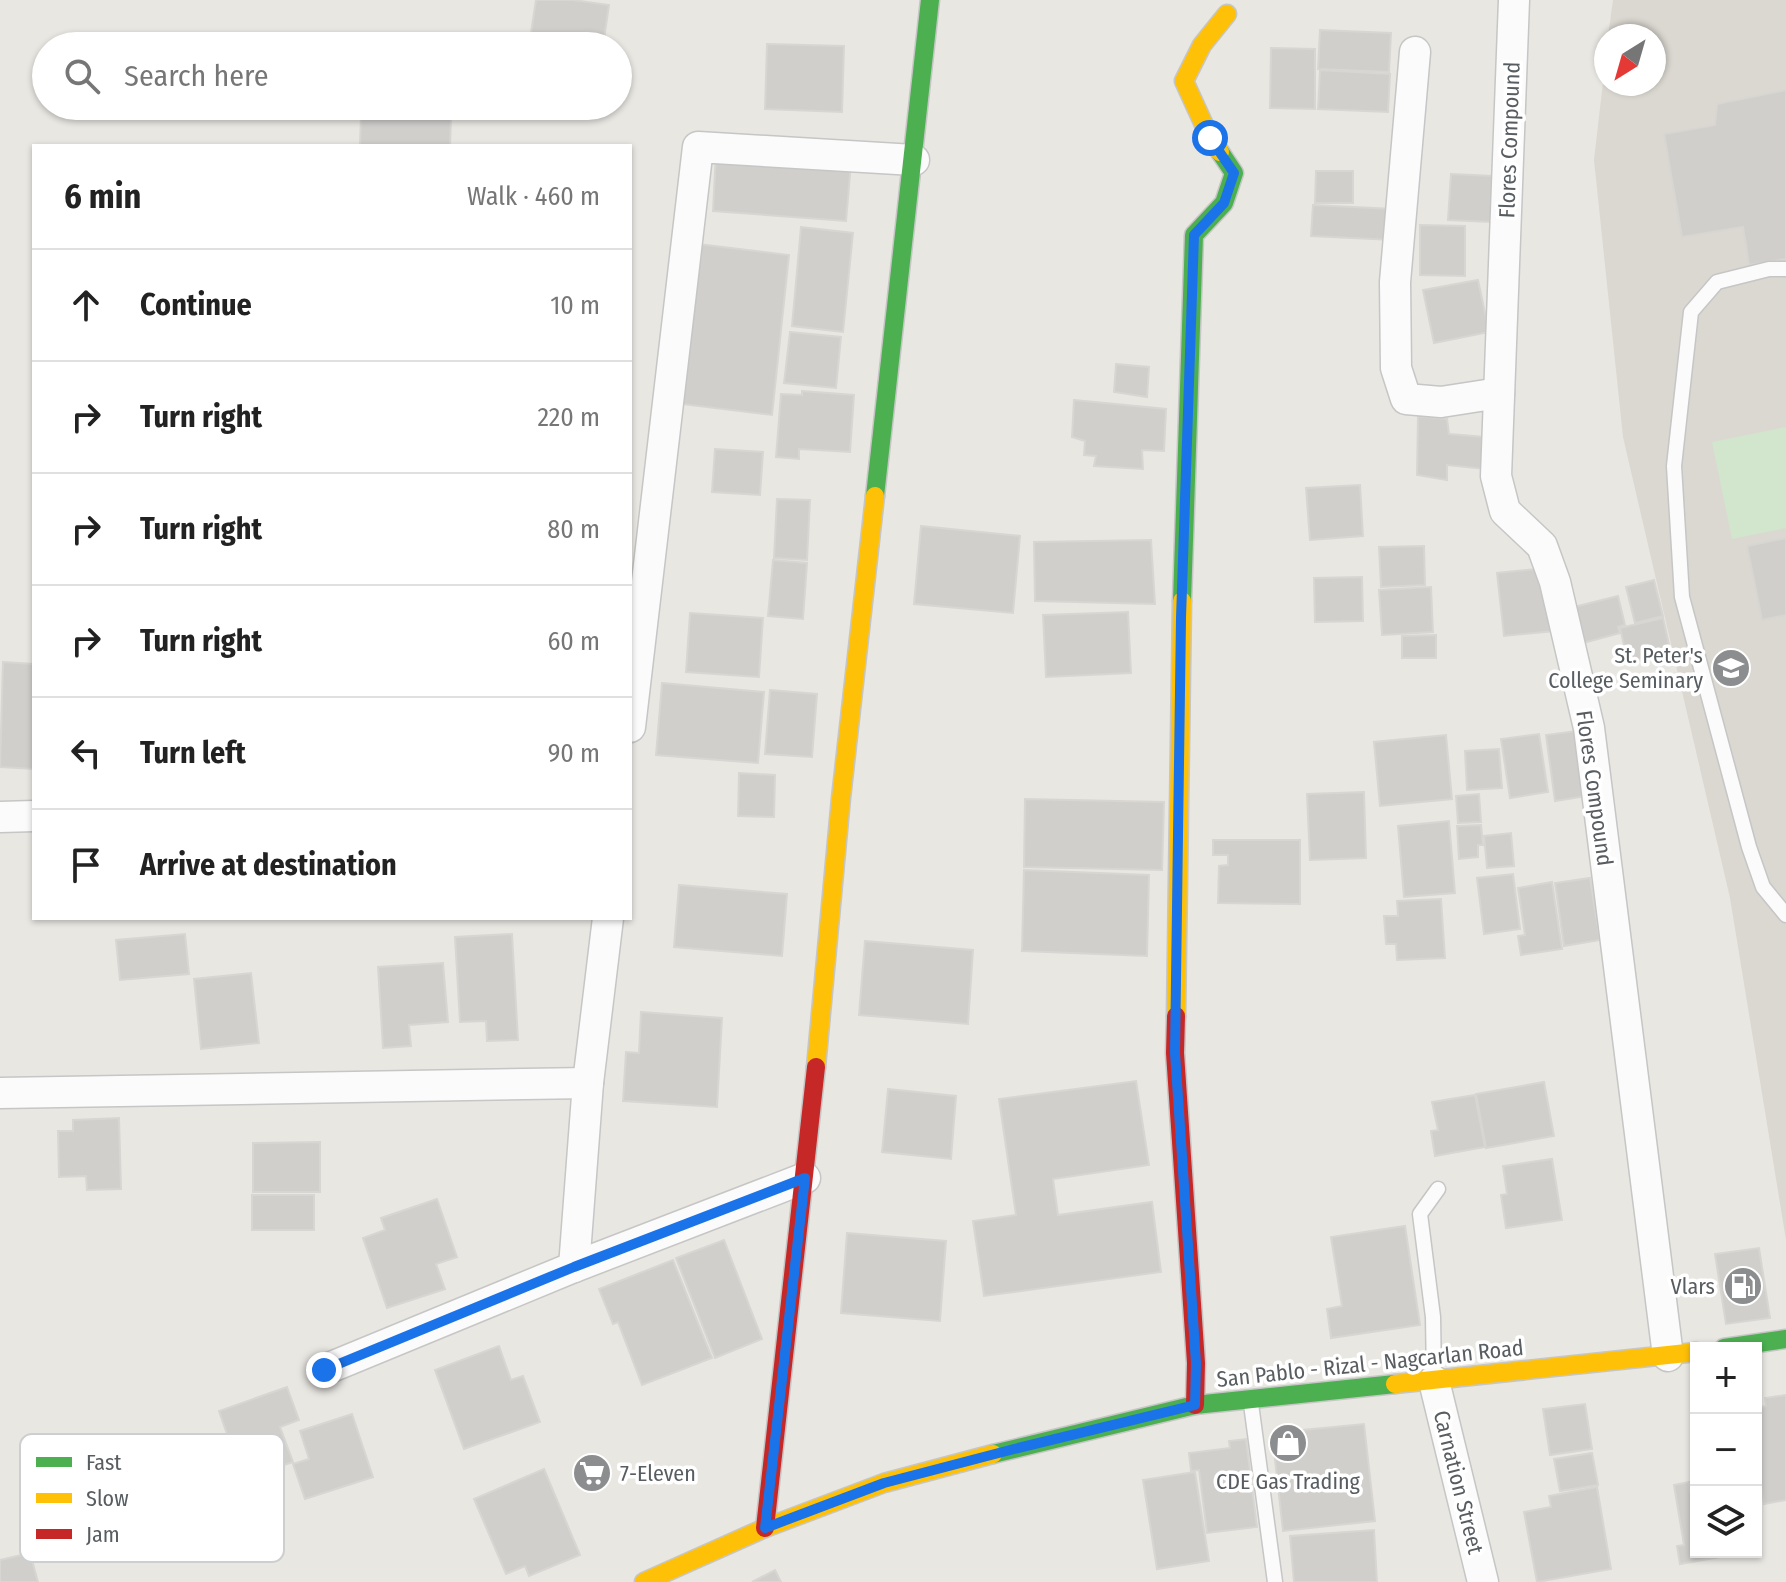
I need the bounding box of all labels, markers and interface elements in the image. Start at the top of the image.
north arrow [1594,24,1666,96]
search box [32,32,632,120]
icon: search [60,54,104,98]
text: Search here [124,58,269,94]
street label: Flores Compound [1493,61,1526,219]
route start [1192,120,1228,156]
text: 6 min [64,176,141,217]
text: Walk · 460 m [467,181,600,212]
icon: ahead [64,283,108,327]
text: Continue [140,287,252,323]
text: 10 m [550,290,600,321]
icon: right [64,395,108,439]
text: Turn right [140,399,262,435]
text: 220 m [537,402,600,433]
icon: right [64,507,108,551]
text: Turn right [140,511,262,547]
text: 80 m [547,514,600,545]
icon: right [64,619,108,663]
text: Turn right [140,623,262,659]
text: 60 m [547,626,600,657]
place label: St. Peter's College Seminary [1548,642,1703,694]
school or university icon: St. Peter's College Seminary [1710,647,1752,689]
street label: Flores Compound [1570,709,1619,867]
icon: left [64,731,108,775]
text: Turn left [140,735,246,771]
text: 90 m [548,738,600,769]
icon: arrive [64,843,108,887]
text: Arrive at destination [140,847,397,883]
fuel station icon: Vlars [1722,1265,1764,1307]
place label: Vlars [1671,1273,1715,1300]
street label: San Pablo - Rizal - Nagcarlan Road [1215,1334,1525,1393]
map controls [1690,1342,1762,1558]
button: + [1690,1342,1762,1414]
route end [306,1352,342,1388]
street label: Carnation Street [1428,1408,1490,1557]
button: − [1690,1414,1762,1486]
shop icon: CDE Gas Trading [1267,1422,1309,1464]
legend [20,1434,284,1562]
text: Fast [86,1449,122,1476]
supermarket icon: 7-Eleven [571,1452,613,1494]
place label: 7-Eleven [620,1460,696,1487]
place label: CDE Gas Trading [1216,1468,1361,1495]
text: Slow [86,1485,129,1512]
button: layers [1690,1486,1762,1558]
text: Jam [86,1521,120,1548]

